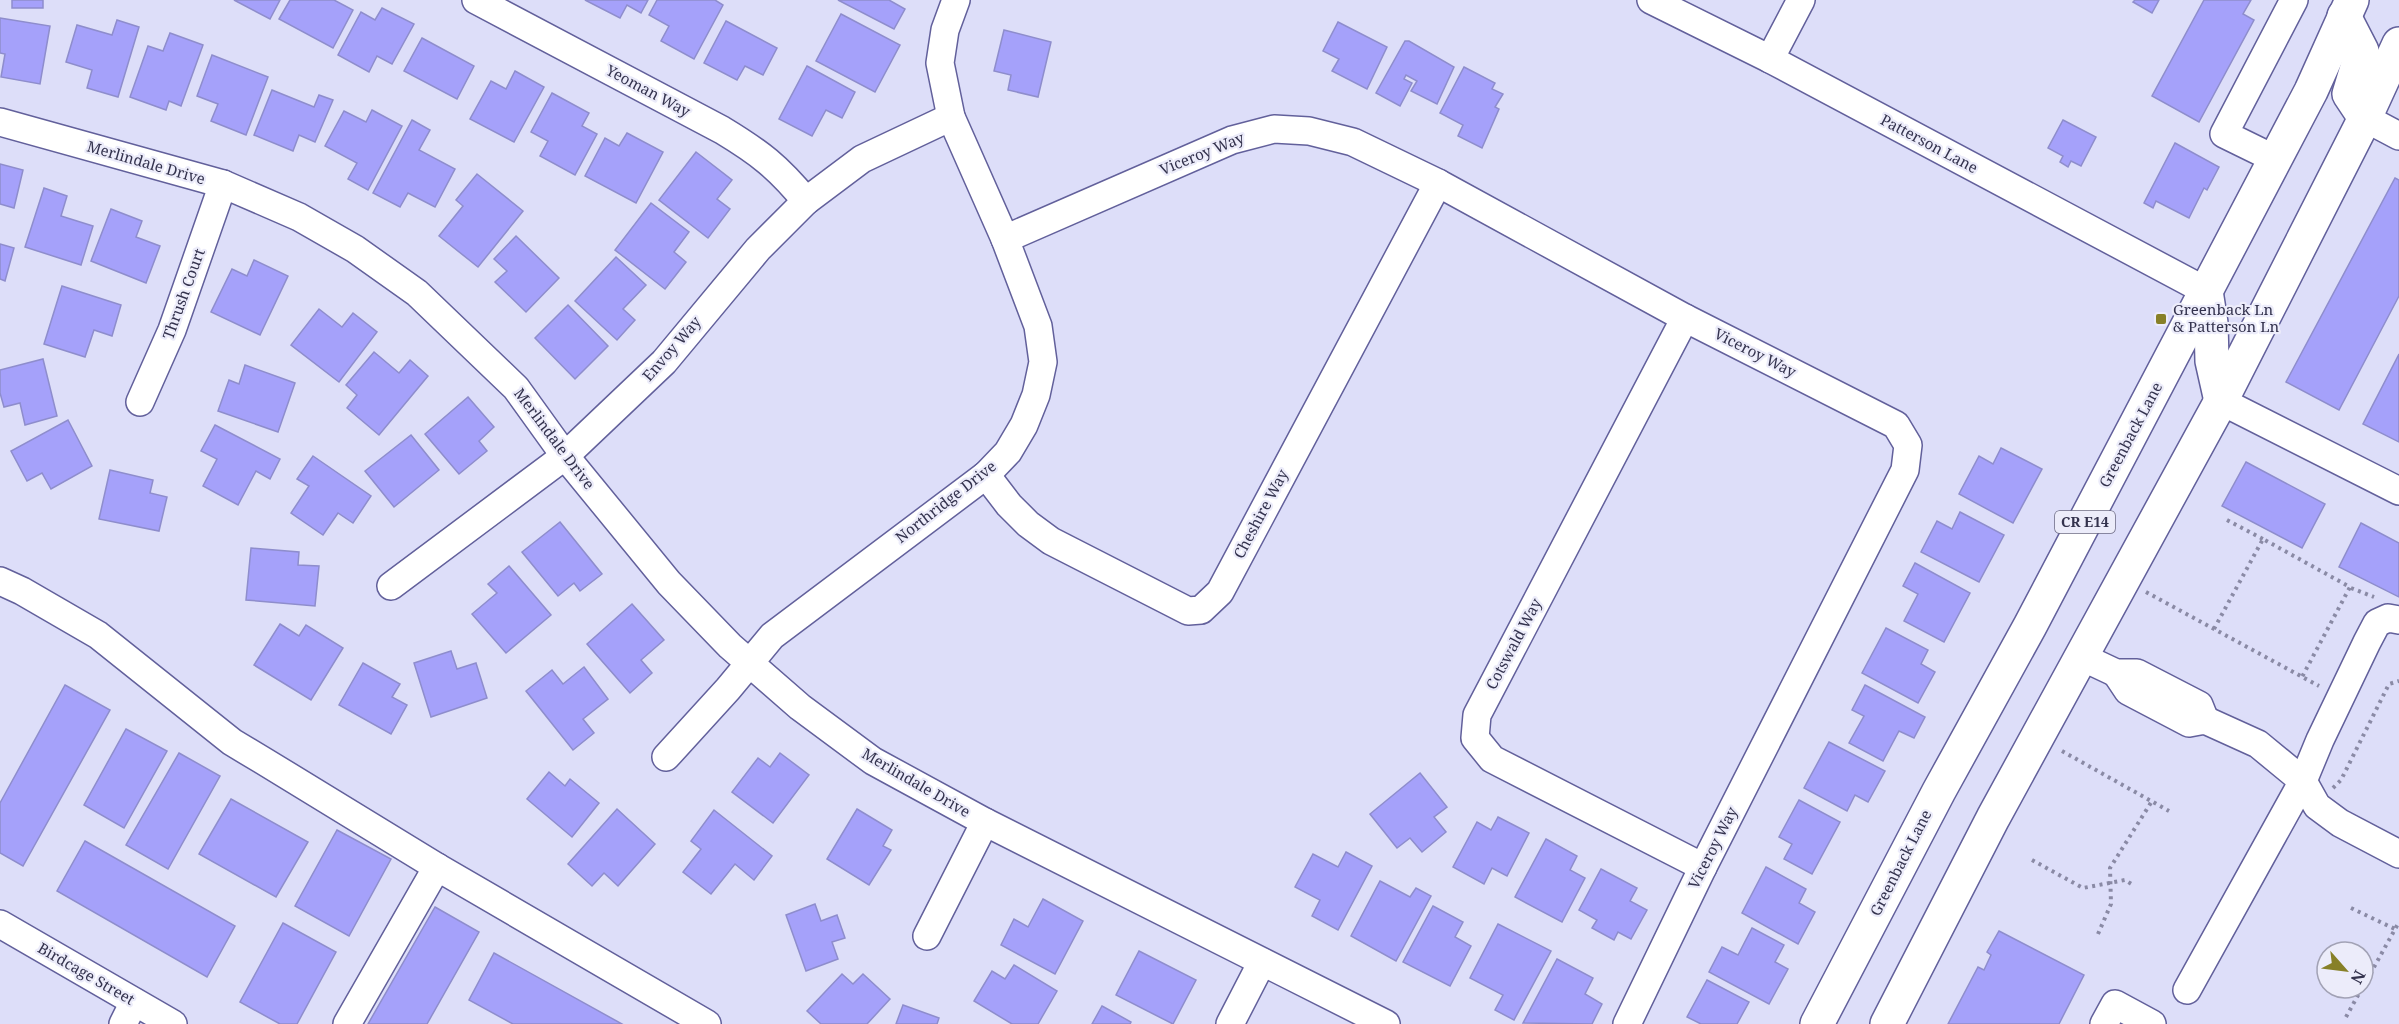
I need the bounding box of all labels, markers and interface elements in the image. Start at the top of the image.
street label: Yeoman Way [602,59,694,121]
street label: Patterson Lane [1877,109,1982,177]
street label: Viceroy Way [1156,127,1247,179]
street label: Merlindale Drive [85,136,208,188]
street label: Thrush Court [157,245,209,342]
place label: Greenback Ln & Patterson Ln [2173,299,2280,336]
street label: Envoy Way [638,311,705,385]
marker: Greenback Ln & Patterson Ln [2154,312,2168,326]
street label: Viceroy Way [1711,323,1800,382]
street label: Greenback Lane [2094,378,2166,491]
street label: Merlindale Drive [510,384,599,493]
street label: Northridge Drive [891,456,1000,547]
street label: Cheshire Way [1228,465,1292,562]
road number: CR E14 [2055,511,2115,533]
street label: Cotswald Way [1481,594,1546,693]
street label: Merlindale Drive [859,743,974,821]
street label: Viceroy Way [1683,803,1742,892]
street label: Greenback Lane [1865,806,1936,919]
street label: Birdcage Street [34,937,139,1009]
north arrow [2315,940,2375,1000]
text: N [2345,966,2371,988]

